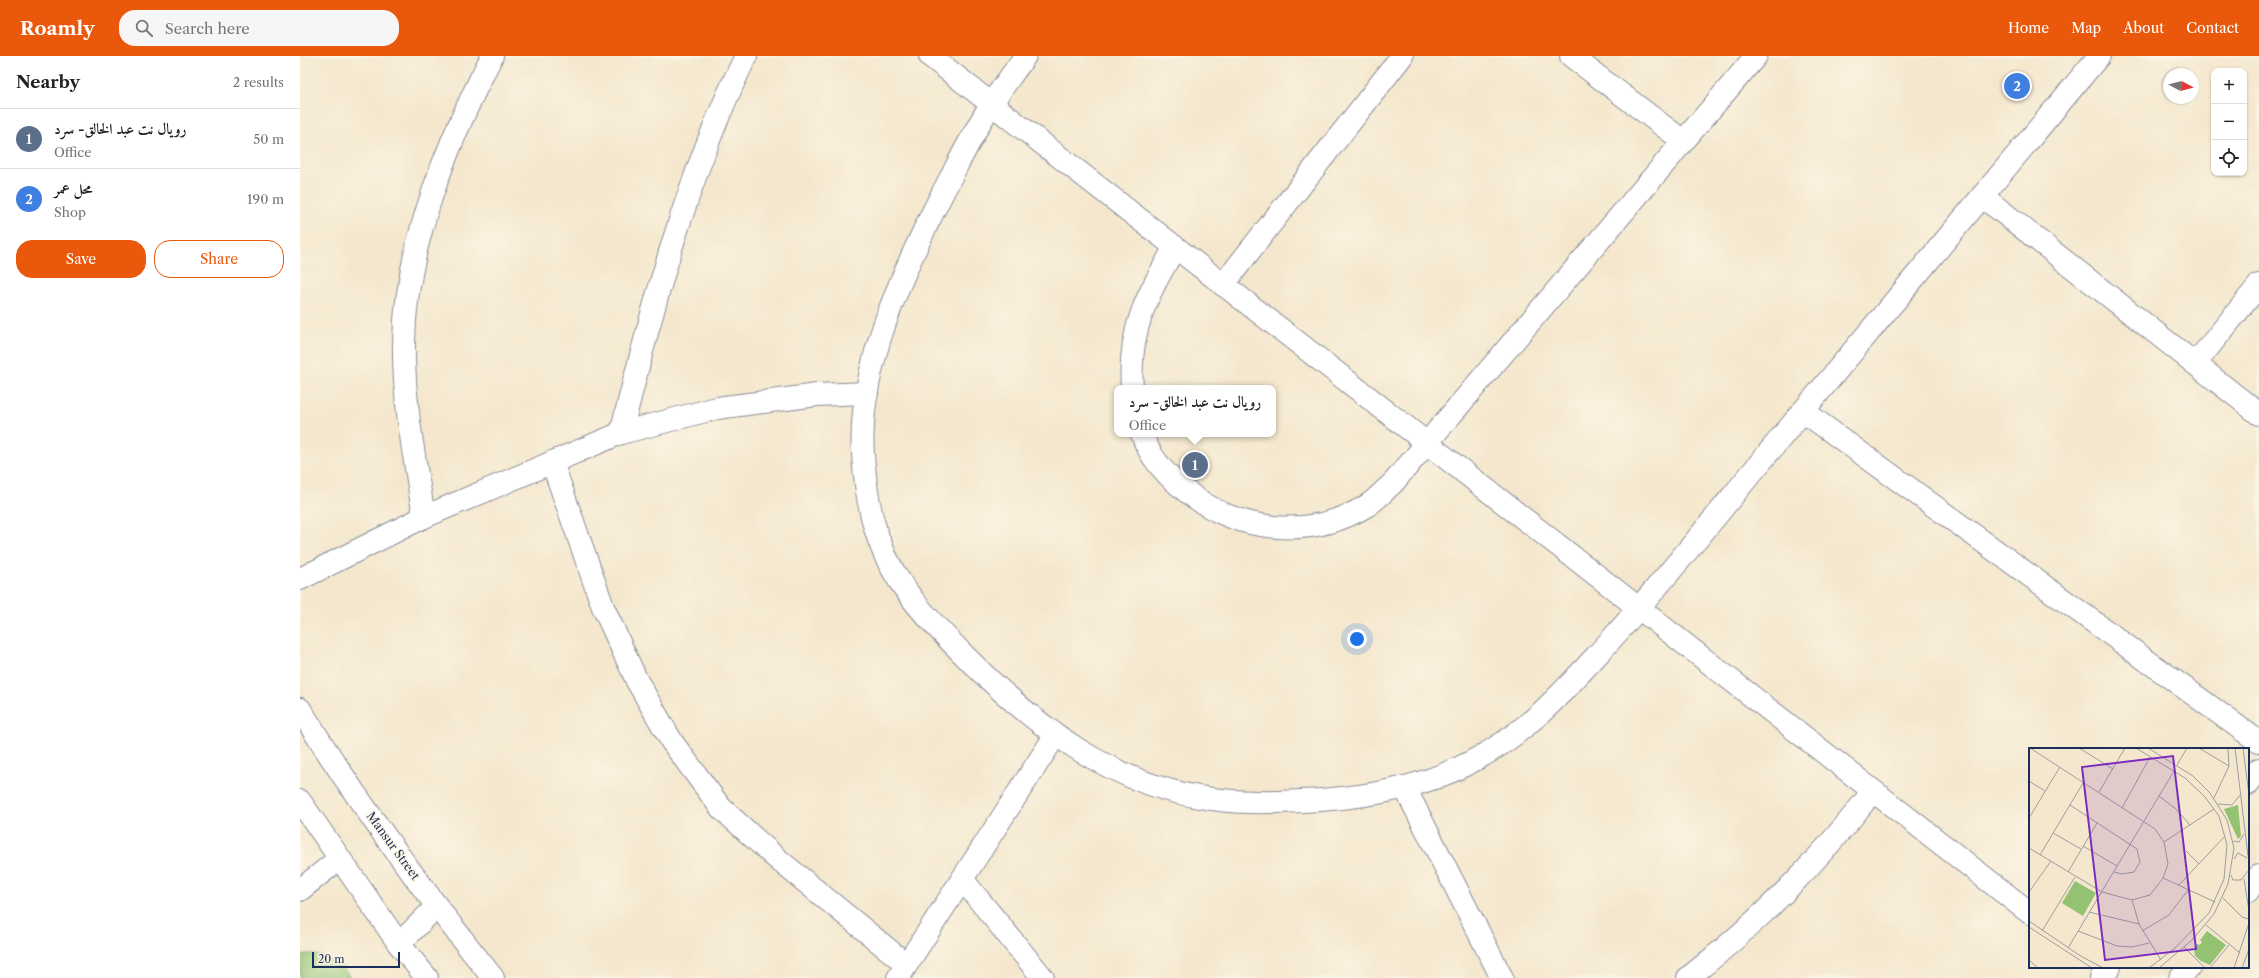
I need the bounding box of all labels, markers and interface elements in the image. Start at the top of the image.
search box [119,10,399,46]
text: Roamly [20,17,95,40]
icon: search [133,17,155,39]
text: Search here [165,19,250,38]
text: Home [2008,19,2049,37]
text: Map [2071,19,2101,37]
text: About [2123,19,2164,37]
text: Contact [2186,19,2239,37]
north arrow [2163,68,2199,104]
map controls [2211,68,2247,176]
button: + [2211,68,2247,104]
pin: 2 [2004,71,2030,101]
text: Nearby [16,72,80,92]
text: 2 results [233,74,284,90]
button: − [2211,104,2247,140]
text: رويال نت عبد الخالق- سرد [54,119,186,138]
text: 1 [26,131,32,147]
text: 50 m [253,131,284,147]
button: locate [2211,140,2247,176]
text: Office [54,144,91,160]
text: محل عمر [54,179,92,198]
text: 2 [25,191,33,207]
text: 190 m [247,191,284,207]
text: Shop [54,204,86,220]
button: Save [16,240,146,278]
button: Share [154,240,284,278]
popup [1114,385,1276,437]
text: رويال نت عبد الخالق- سرد [1129,392,1261,411]
text: Office [1129,417,1166,433]
pin: 1 [1182,450,1208,480]
your location [1347,629,1367,649]
inset map [2029,748,2249,968]
street label: Mansur Street [364,809,424,883]
scale bar [312,950,400,969]
text: 20 m [318,952,344,966]

